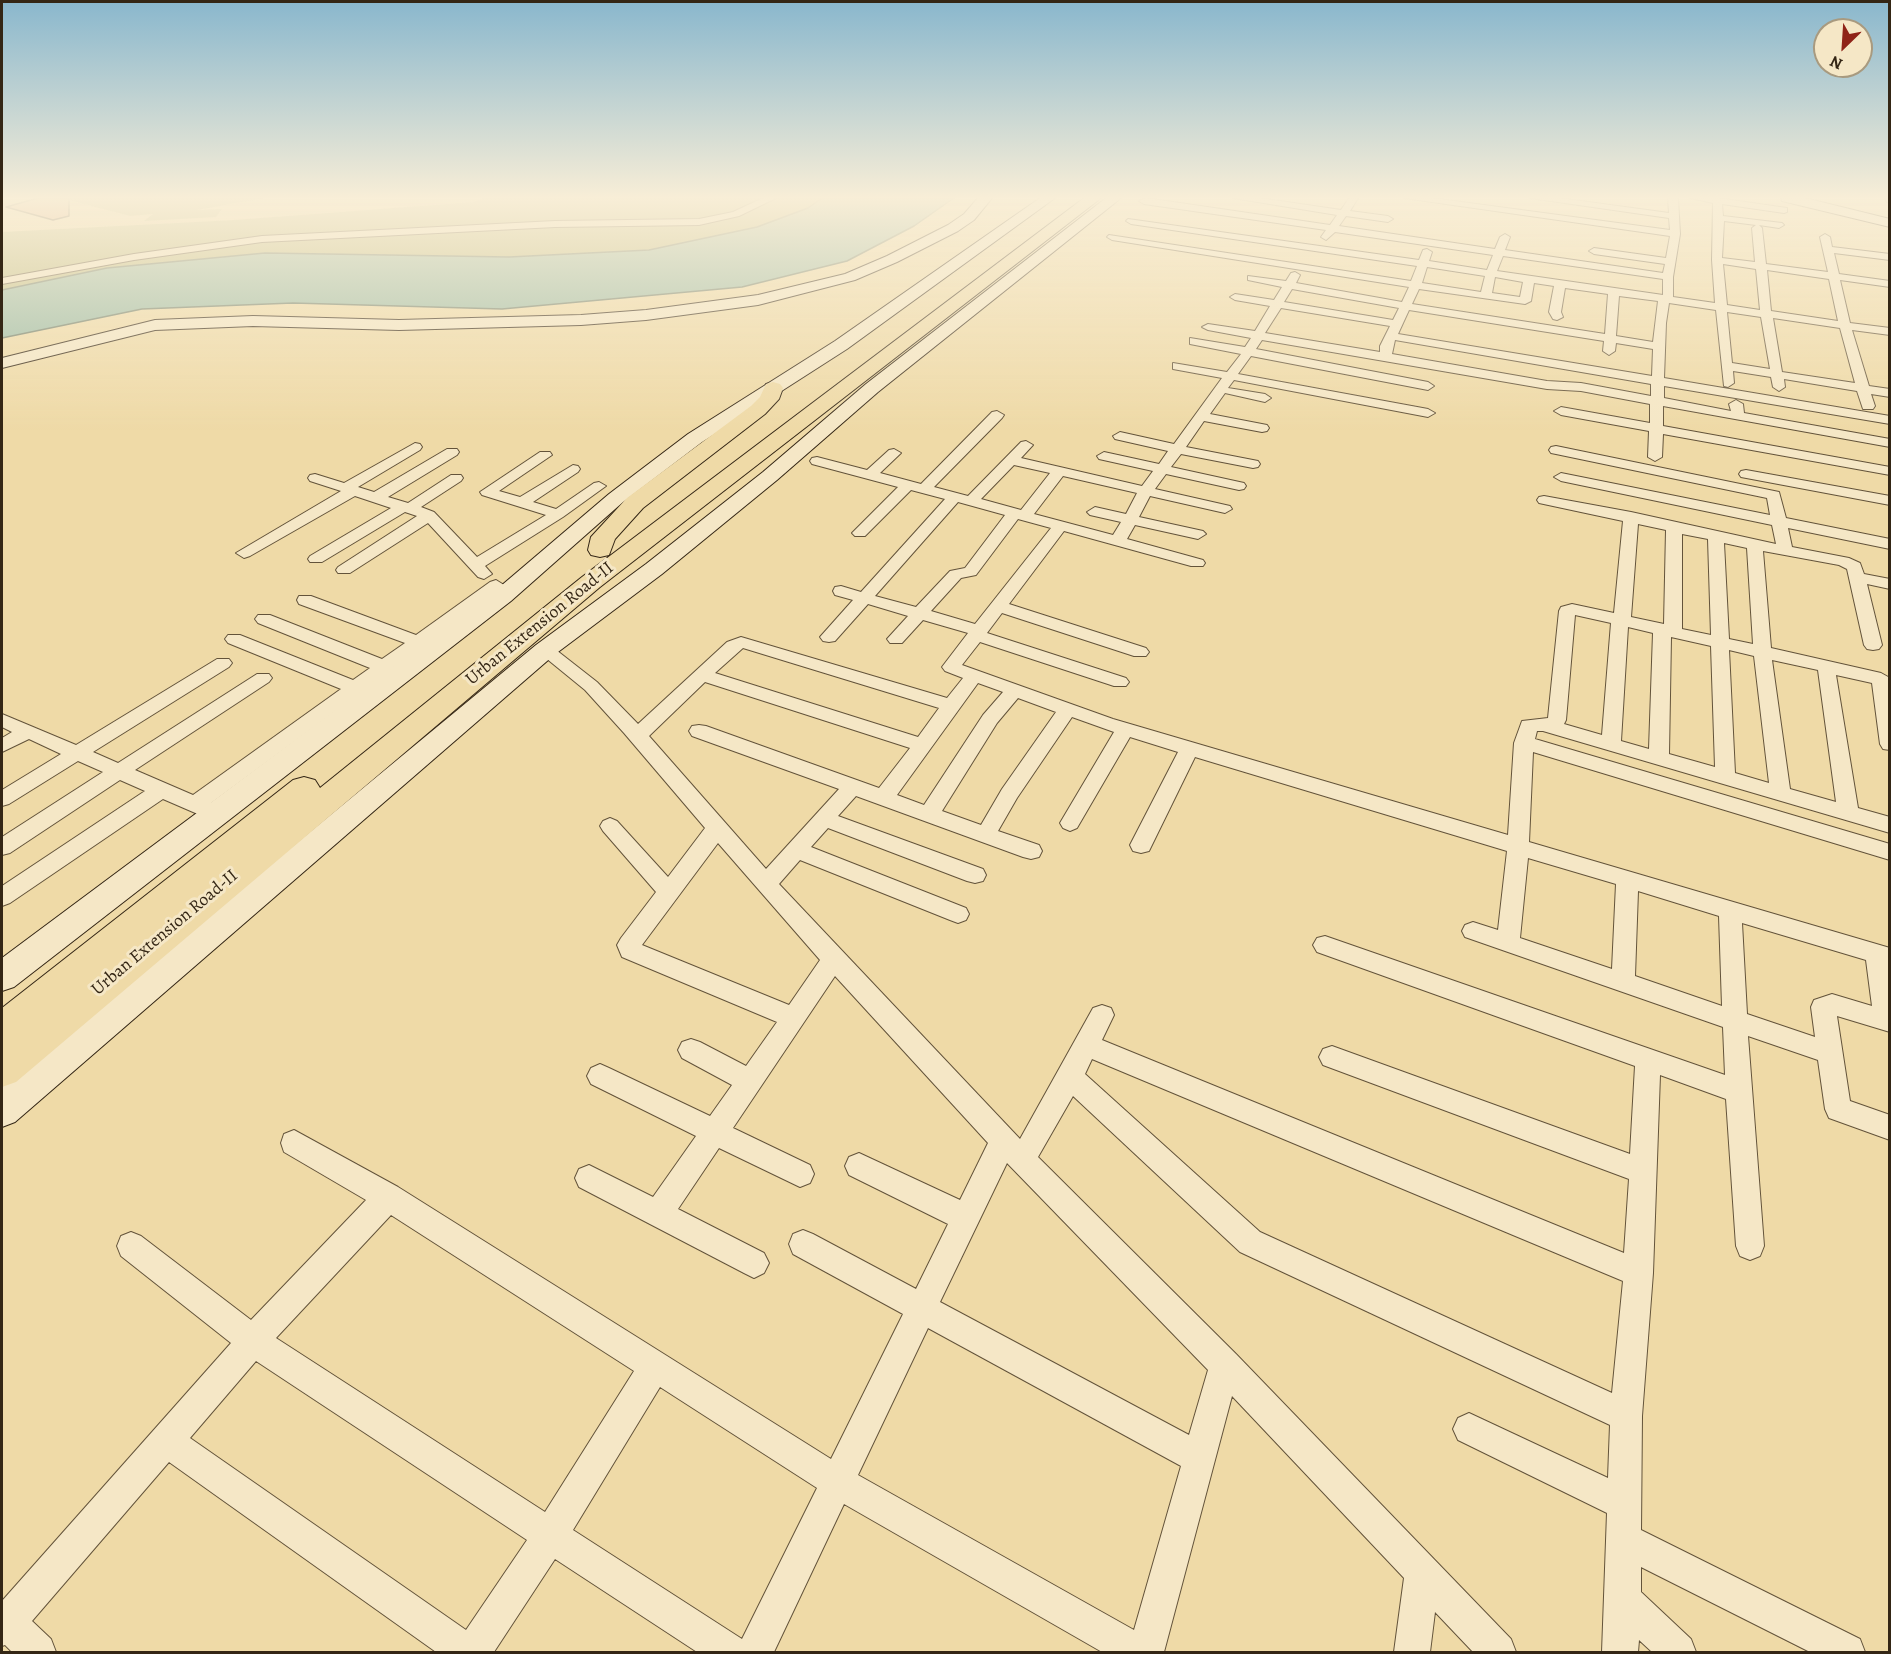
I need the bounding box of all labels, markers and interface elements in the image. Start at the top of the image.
north arrow [1813,18,1873,78]
text: N [1826,50,1846,75]
street label: Urban Extension Road-II [462,558,618,690]
street label: Urban Extension Road-II [87,865,243,1001]

